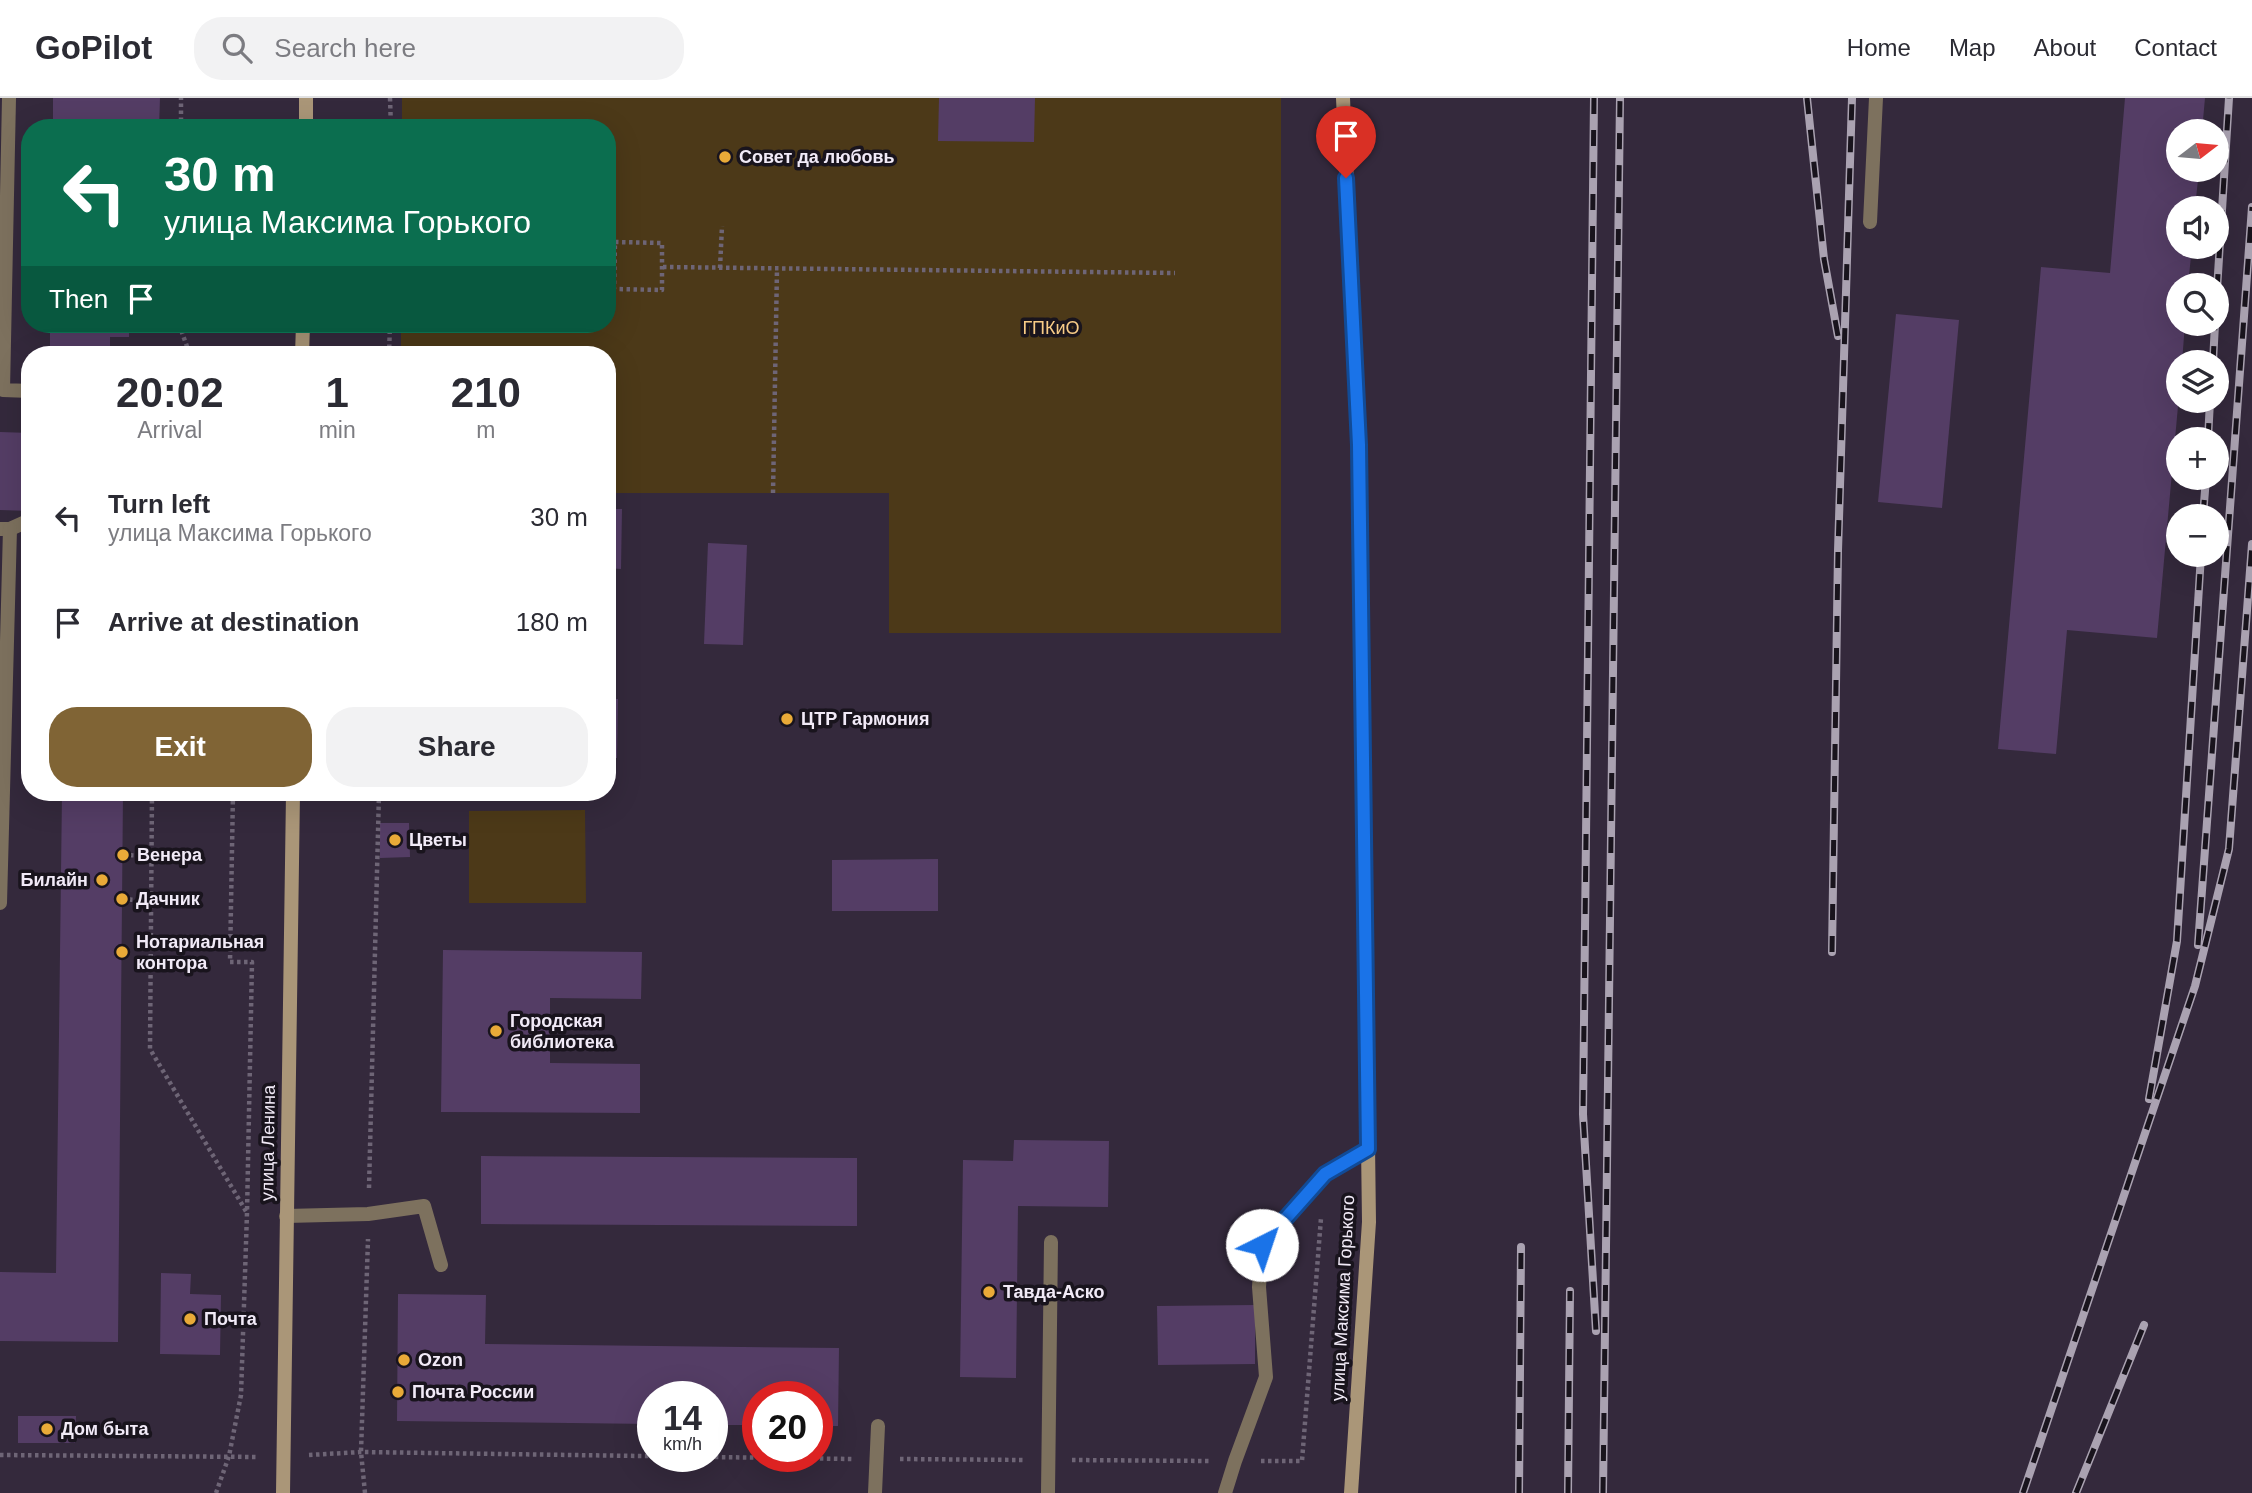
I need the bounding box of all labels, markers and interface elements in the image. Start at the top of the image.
search box [194,17,684,80]
text: GoPilot [35,29,152,66]
icon: search [218,29,256,67]
text: Search here [274,33,416,63]
text: Home [1847,34,1911,61]
text: Map [1949,34,1996,61]
text: About [2034,34,2096,61]
text: Contact [2134,34,2217,61]
pin [1316,106,1376,178]
icon: arrive [1327,117,1365,155]
north arrow [2166,119,2230,182]
map controls [2166,119,2229,567]
icon: left [49,147,140,238]
text: 30 m [164,147,276,201]
place label: Совет да любовь [739,147,895,167]
marker: Совет да любовь [717,149,733,165]
button: sound [2166,196,2229,259]
text: улица Максима Горького [164,204,531,240]
button: search [2166,273,2229,336]
icon: arrive [122,280,160,318]
text: Then [49,284,108,314]
park label: ГПКиО [1022,318,1080,338]
button: layers [2166,350,2229,413]
text: 20:02 [116,369,224,416]
text: 1 [325,369,349,416]
text: 210 [451,369,521,416]
text: Arrival [137,417,202,443]
text: min [319,417,356,443]
text: m [476,417,495,443]
button: + [2166,427,2229,490]
text: Turn left [108,489,210,519]
icon: left [49,499,87,537]
text: 30 m [530,502,588,532]
button: − [2166,504,2229,567]
text: улица Максима Горького [108,520,372,546]
icon: arrive [49,604,87,642]
text: Arrive at destination [108,607,359,637]
text: 180 m [516,607,588,637]
button: Exit [49,707,312,787]
button: Share [326,707,588,787]
place label: ЦТР Гармония [801,709,929,729]
marker: ЦТР Гармония [779,711,795,727]
place label: Цветы [409,830,467,850]
marker: Цветы [387,832,403,848]
place label: Венера [137,845,203,865]
marker: Венера [115,847,131,863]
place label: Билайн [21,870,88,890]
marker: Билайн [94,872,110,888]
place label: Дачник [136,889,201,909]
marker: Дачник [114,891,130,907]
place label: Нотариальная контора [136,932,264,973]
marker: Нотариальная контора [114,944,130,960]
place label: Городская библиотека [510,1011,615,1052]
marker: Городская библиотека [488,1023,504,1039]
street label: улица Ленина [257,1084,279,1201]
street label: улица Максима Горького [1328,1194,1358,1402]
position arrow [1225,1208,1299,1282]
place label: Тавда-Аско [1003,1282,1105,1302]
marker: Тавда-Аско [981,1284,997,1300]
place label: Почта [204,1309,258,1329]
marker: Почта [182,1311,198,1327]
place label: Ozon [418,1350,463,1370]
marker: Ozon [396,1352,412,1368]
speed limit sign: 20 [742,1381,833,1472]
place label: Почта России [412,1382,534,1402]
marker: Почта России [390,1384,406,1400]
text: 14 [663,1398,702,1437]
place label: Дом быта [61,1419,149,1439]
marker: Дом быта [39,1421,55,1437]
text: km/h [663,1434,702,1454]

